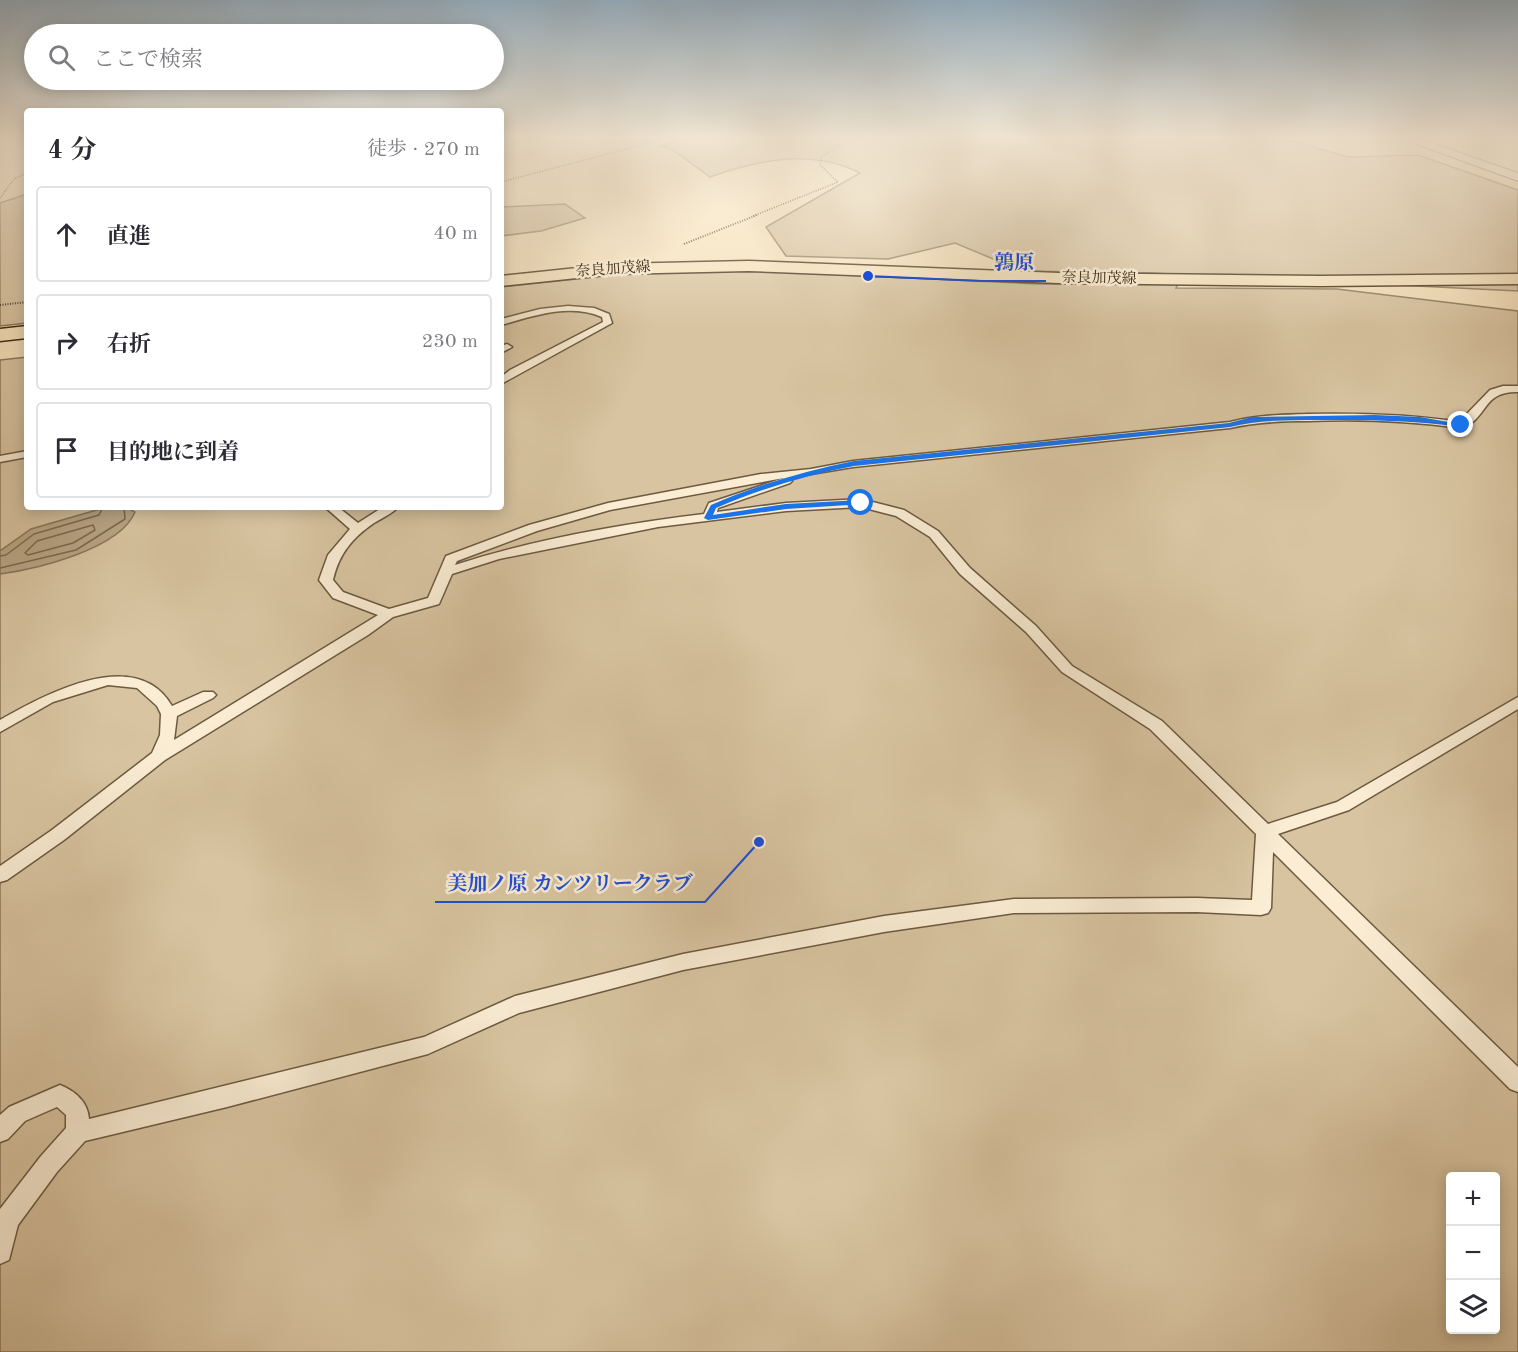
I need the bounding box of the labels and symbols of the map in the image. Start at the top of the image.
callout: 鶉原 [982,243,1046,281]
text: 鶉原 [994,251,1034,274]
street label: 奈良加茂線 [575,258,651,280]
street label: 奈良加茂線 [1061,269,1137,287]
route end [1447,411,1473,437]
route start [847,489,873,515]
callout: 美加ノ原 カンツリークラブ [435,864,705,902]
text: 美加ノ原 カンツリークラブ [447,872,693,895]

